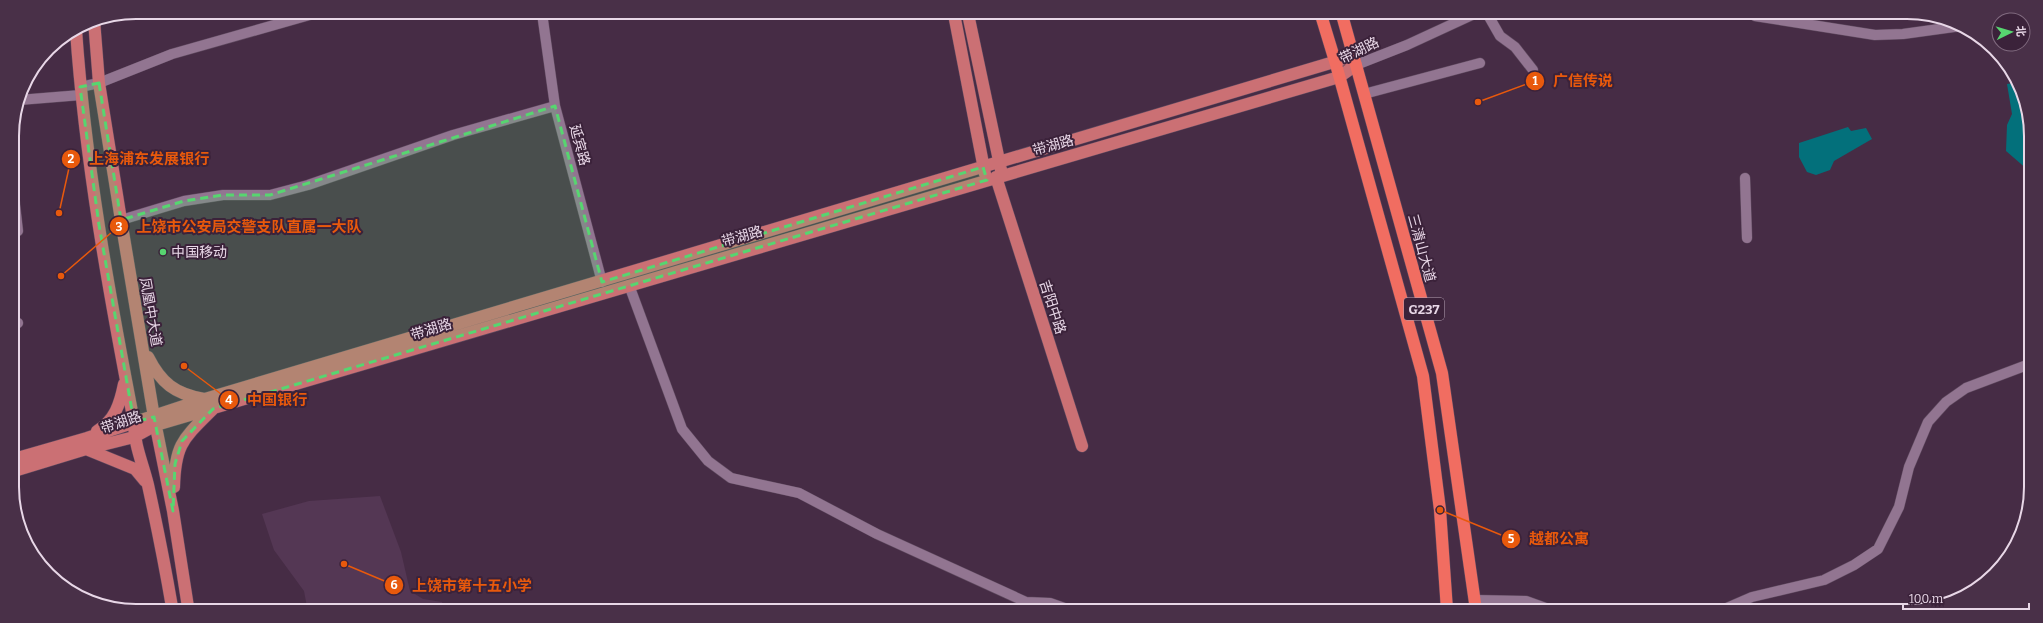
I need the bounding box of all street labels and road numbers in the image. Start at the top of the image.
street label: 带湖路 [1337,34,1382,67]
street label: 延宾路 [566,123,593,168]
street label: 带湖路 [1031,132,1076,159]
street label: 三清山大道 [1404,212,1439,284]
street label: 带湖路 [720,223,765,250]
street label: 凤凰中大道 [136,276,165,348]
street label: 吉阳中路 [1036,278,1069,336]
road number: G237 [1404,298,1444,320]
street label: 带湖路 [409,315,454,344]
street label: 带湖路 [99,408,144,437]

